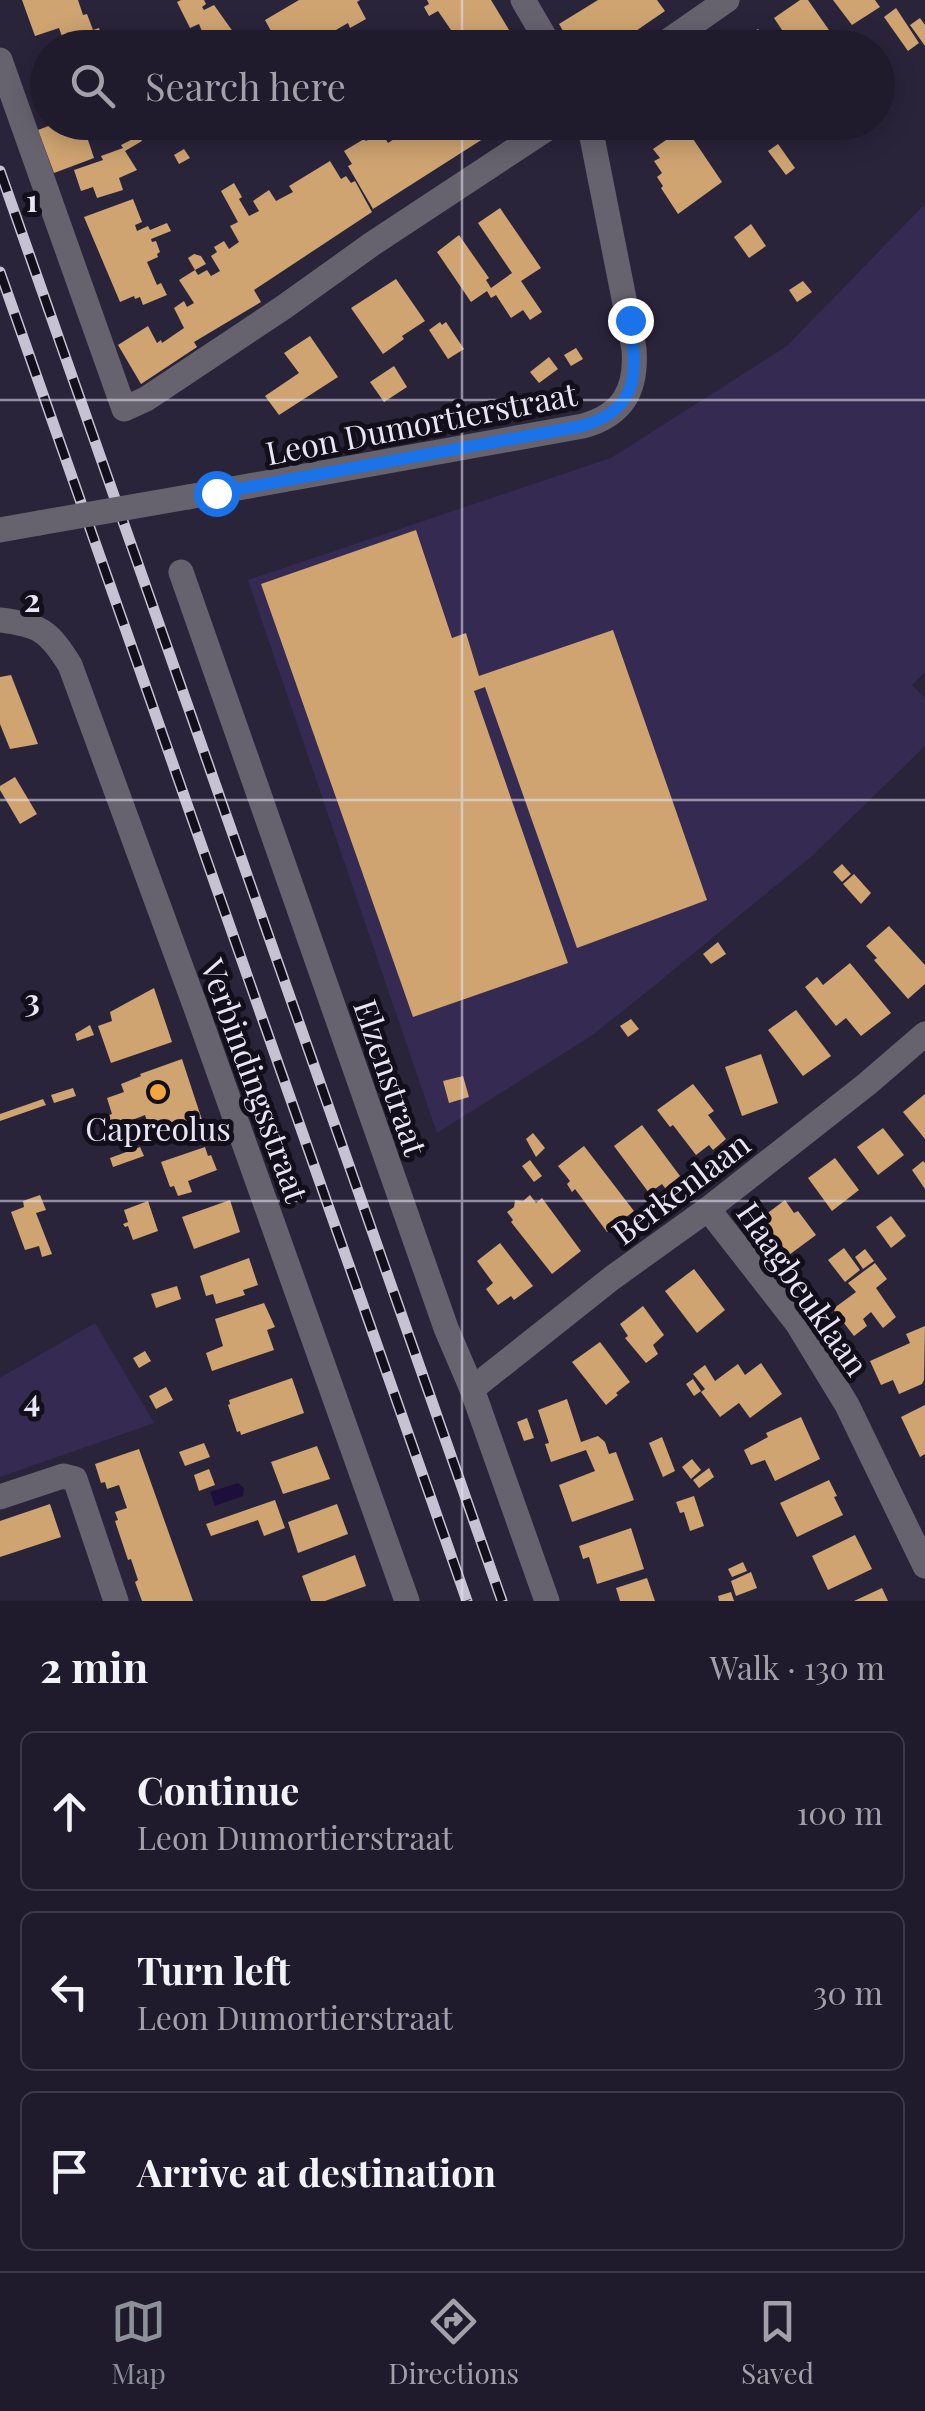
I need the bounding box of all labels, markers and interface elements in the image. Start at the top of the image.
search box [30,30,895,140]
icon: search [65,58,120,113]
text: Search here [145,60,346,111]
text: 1 [26,177,38,220]
route end [608,298,654,344]
street label: Leon Dumortierstraat [262,371,581,473]
route start [194,471,240,517]
text: 2 [24,577,40,620]
street label: Verbindingsstraat [192,952,320,1208]
text: 3 [24,977,40,1020]
street label: Elzenstraat [345,993,439,1161]
marker: Capreolus [147,1081,169,1103]
place label: Capreolus [85,1106,231,1149]
street label: Berkenlaan [602,1121,758,1253]
street label: Haagbeuklaan [728,1193,880,1383]
text: 4 [24,1377,40,1420]
text: 2 min [40,1638,148,1694]
text: Walk · 130 m [710,1645,885,1688]
text: Continue [137,1764,299,1815]
icon: ahead [42,1784,97,1839]
text: 100 m [796,1790,883,1833]
text: Leon Dumortierstraat [137,1815,453,1858]
text: Turn left [137,1944,290,1995]
icon: left [42,1964,97,2019]
text: 30 m [813,1970,883,2013]
text: Leon Dumortierstraat [137,1995,453,2038]
icon: arrive [42,2144,97,2199]
text: Arrive at destination [137,2146,496,2197]
tab: Map [111,2294,166,2391]
tab: Directions [388,2294,519,2391]
tab: Saved [741,2294,814,2391]

